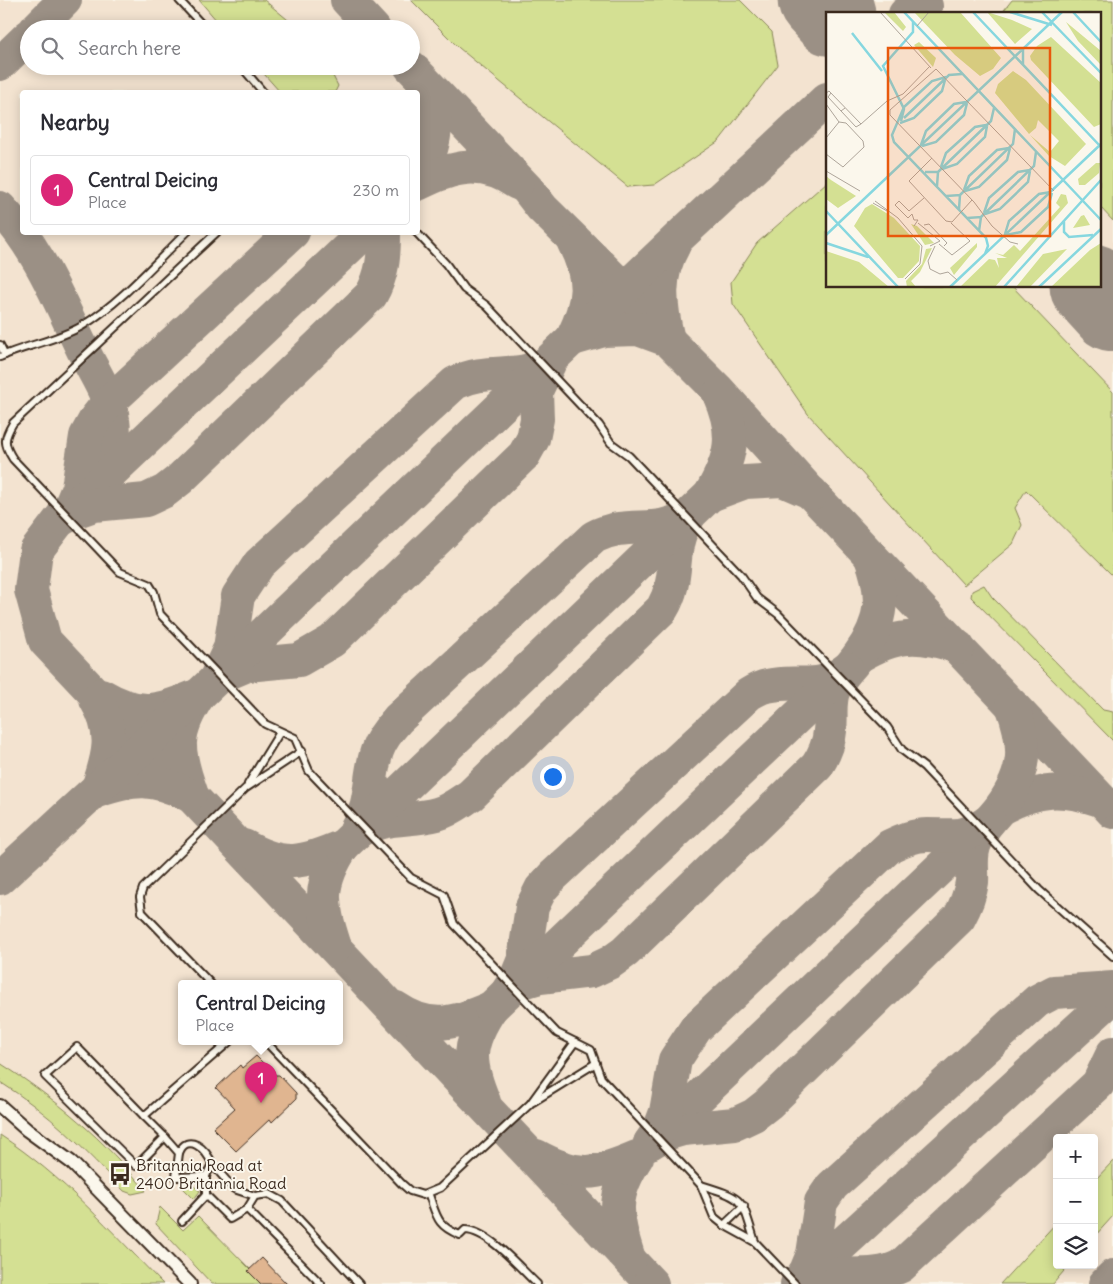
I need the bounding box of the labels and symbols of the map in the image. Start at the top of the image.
inset map [826,12,1100,288]
your location [540,764,566,790]
pin: 1 [245,1062,277,1103]
place label: Britannia Road at 2400 Britannia Road [136,1155,286,1193]
bus stop icon: Britannia Road at 2400 Britannia Road [107,1161,133,1187]

